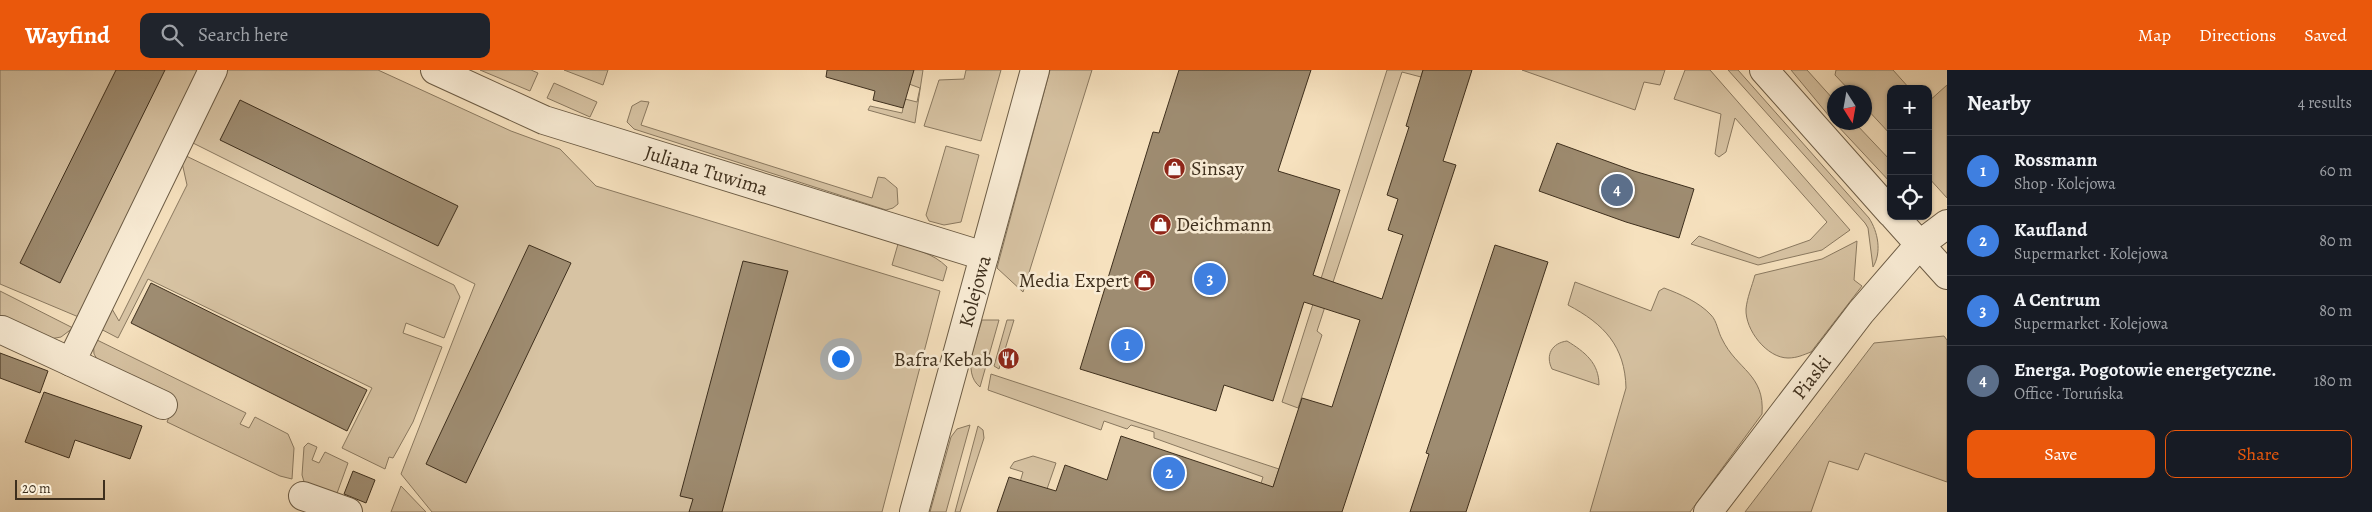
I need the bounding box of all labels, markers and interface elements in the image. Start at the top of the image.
search box [140,13,490,58]
text: Wayfind [25,19,110,51]
icon: search [158,21,186,49]
text: Search here [198,22,288,48]
text: Map [2138,23,2171,47]
text: Directions [2199,23,2276,47]
text: Saved [2304,23,2347,47]
north arrow [1827,85,1872,130]
map controls [1887,85,1932,220]
button: + [1887,85,1932,130]
text: Nearby [1967,89,2030,117]
text: 4 results [2298,92,2352,114]
button: − [1887,130,1932,175]
street label: Juliana Tuwima [641,139,772,203]
text: Rossmann [2014,147,2097,173]
place label: Sinsay [1191,155,1245,182]
shop icon: Sinsay [1163,156,1187,180]
text: 1 [1980,160,1986,182]
text: 60 m [2320,160,2352,182]
pin: 4 [1601,171,1633,209]
text: Shop · Kolejowa [2014,173,2116,195]
button: locate [1887,175,1932,220]
place label: Deichmann [1176,211,1272,238]
shop icon: Deichmann [1148,212,1172,236]
text: Kaufland [2014,217,2087,243]
text: 2 [1979,230,1987,252]
text: 80 m [2319,230,2352,252]
text: Supermarket · Kolejowa [2014,243,2168,265]
street label: Kolejowa [952,252,998,330]
pin: 3 [1194,260,1226,298]
place label: Media Expert [1019,267,1129,294]
shop icon: Media Expert [1133,268,1157,292]
text: A Centrum [2014,287,2100,313]
text: 3 [1980,300,1986,322]
text: 80 m [2319,300,2352,322]
text: Supermarket · Kolejowa [2014,313,2168,335]
pin: 1 [1111,326,1143,364]
your location [828,346,854,372]
place label: Bafra Kebab [894,346,993,373]
restaurant icon: Bafra Kebab [997,347,1021,371]
street label: Piaski [1786,349,1837,405]
text: Energa. Pogotowie energetyczne. [2014,357,2276,383]
text: 4 [1979,370,1987,392]
text: 180 m [2314,370,2352,392]
text: Office · Toruńska [2014,383,2124,405]
button: Save [1967,430,2155,478]
button: Share [2165,430,2352,478]
pin: 2 [1153,454,1185,492]
scale bar [15,477,105,500]
text: 20 m [22,479,51,498]

